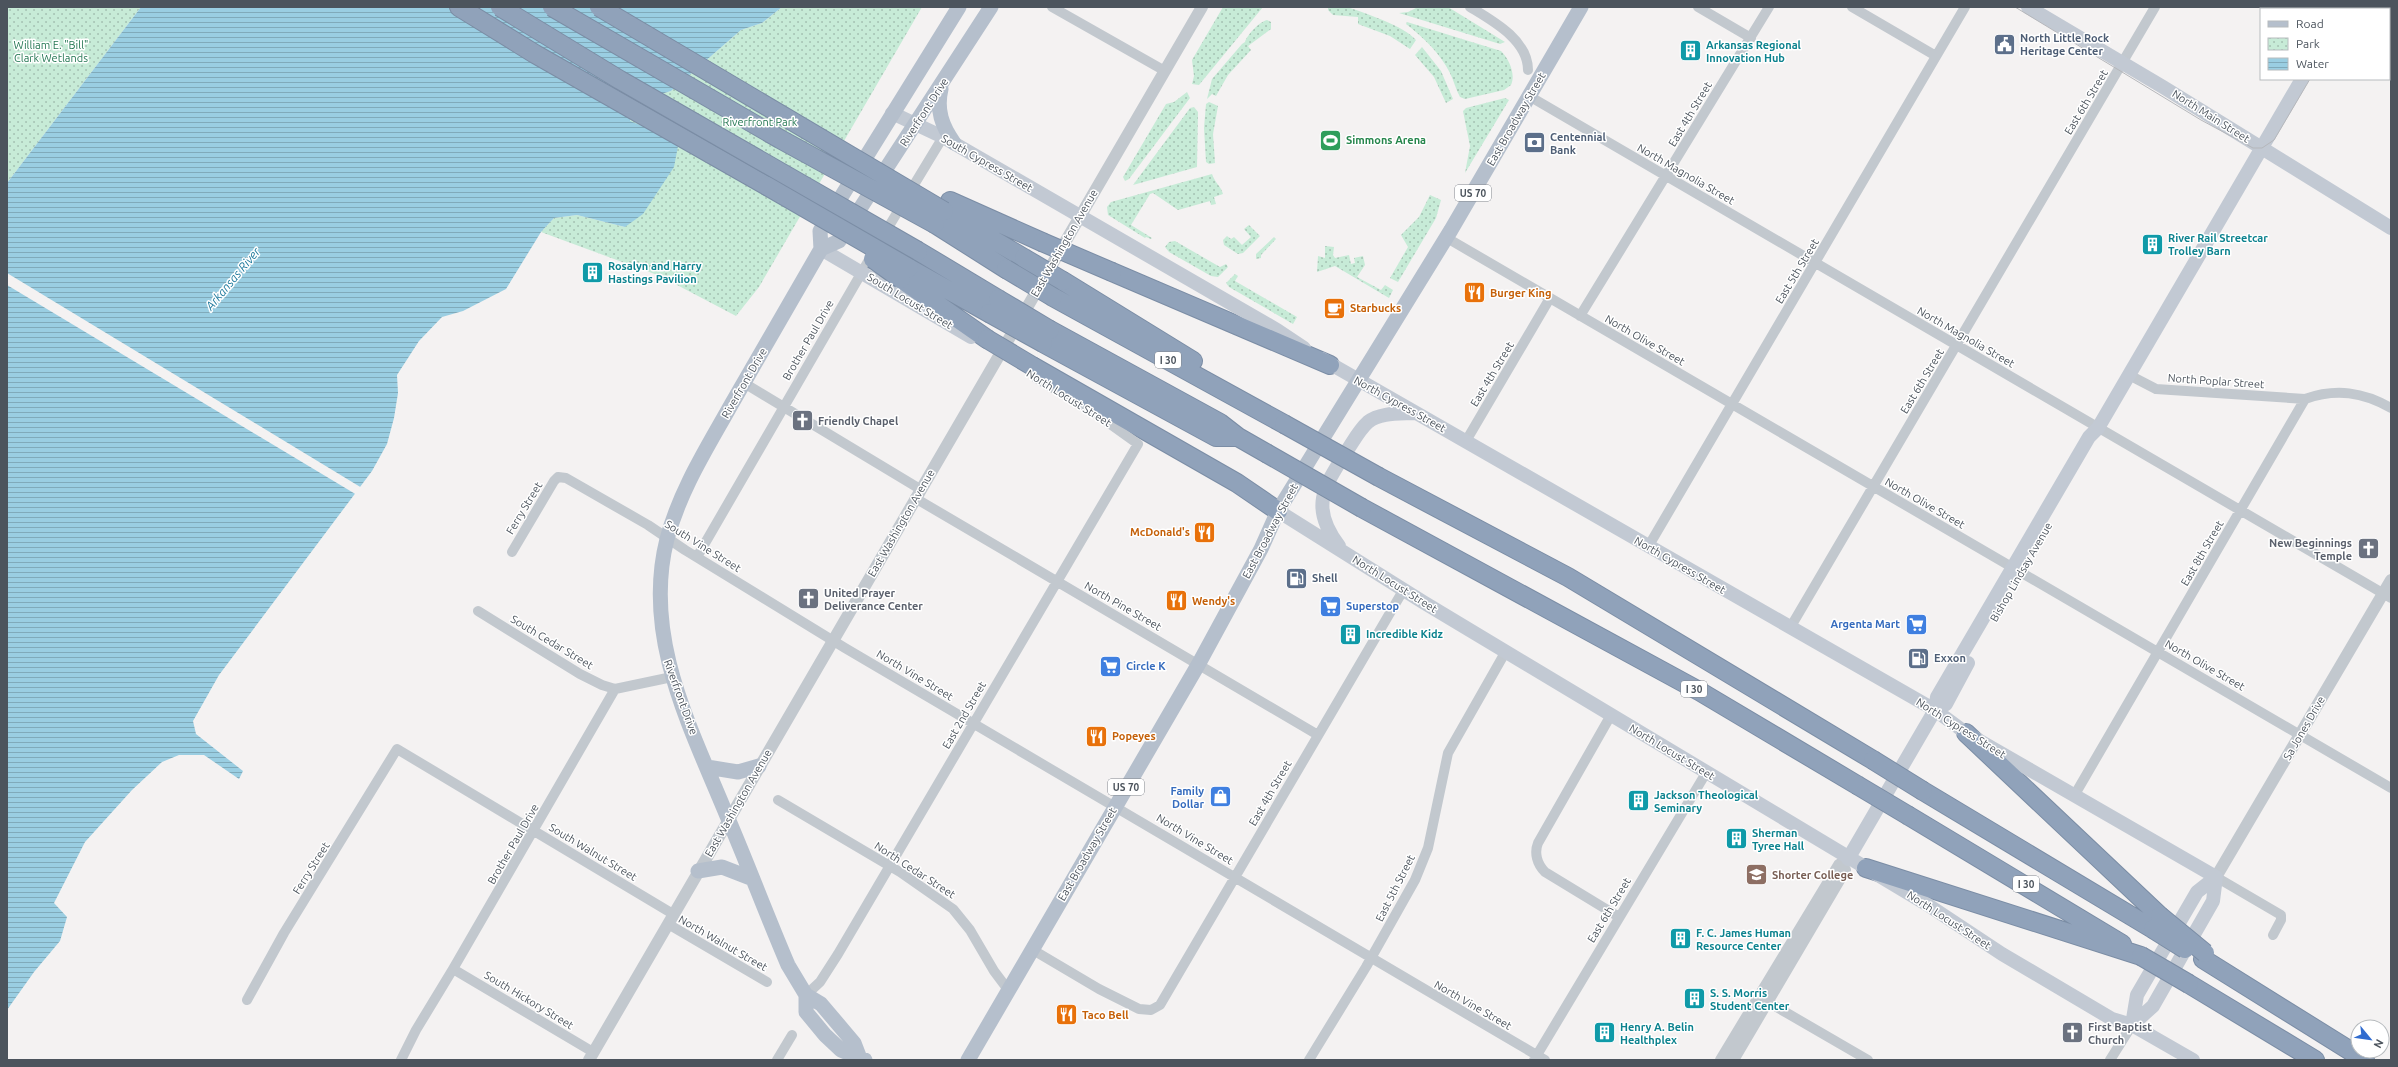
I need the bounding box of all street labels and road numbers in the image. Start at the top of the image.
street label: East 6th Street [2062,67,2110,137]
street label: East Broadway Street [1484,70,1548,168]
street label: Riverfront Drive [897,76,951,148]
street label: East 4th Street [1666,79,1714,149]
street label: North Main Street [2170,87,2252,145]
street label: South Cypress Street [939,132,1035,194]
street label: North Magnolia Street [1635,141,1737,207]
road number: US 70 [1455,185,1491,201]
street label: East Washington Avenue [1028,187,1100,299]
street label: East 5th Street [1773,236,1821,306]
street label: South Locust Street [865,271,955,332]
street label: Brother Paul Drive [780,298,836,382]
street label: North Magnolia Street [1915,304,2017,370]
street label: North Olive Street [1603,312,1688,368]
street label: East 4th Street [1468,339,1516,409]
street label: Riverfront Drive [719,346,769,420]
street label: East 6th Street [1898,346,1946,416]
road number: I 30 [1155,352,1181,368]
street label: North Locust Street [1025,367,1114,429]
street label: North Poplar Street [2167,372,2265,390]
street label: North Cypress Street [1352,374,1449,435]
street label: East Washington Avenue [865,467,937,579]
street label: North Olive Street [1883,475,1968,531]
street label: Ferry Street [504,479,545,536]
street label: East Broadway Street [1240,481,1300,581]
street label: South Vine Street [663,518,744,575]
street label: East 8th Street [2178,518,2226,588]
street label: Bishop Lindsay Avenue [1988,520,2054,624]
street label: North Cypress Street [1632,534,1728,596]
street label: North Locust Street [1351,553,1440,615]
street label: North Pine Street [1083,579,1164,633]
street label: South Cedar Street [509,613,596,672]
street label: North Olive Street [2163,637,2248,693]
street label: North Vine Street [875,647,956,703]
street label: Riverfront Drive [662,658,700,736]
street label: East 2nd Street [940,679,988,751]
road number: I 30 [1681,681,1707,697]
street label: Sa Jones Drive [2281,694,2327,762]
street label: North Cypress Street [1914,696,2008,761]
street label: North Locust Street [1627,722,1717,783]
street label: East Washington Avenue [702,747,774,859]
street label: East 4th Street [1246,758,1294,828]
road number: US 70 [1108,779,1144,795]
street label: Brother Paul Drive [485,802,541,886]
street label: East Broadway Street [1055,805,1119,903]
street label: North Vine Street [1155,811,1236,867]
street label: South Walnut Street [547,821,640,883]
street label: Ferry Street [290,839,332,896]
street label: North Cedar Street [872,839,958,901]
street label: East 5th Street [1373,852,1417,923]
street label: East 6th Street [1585,875,1633,945]
road number: I 30 [2013,876,2039,892]
street label: North Locust Street [1905,888,1994,952]
street label: North Walnut Street [677,913,770,974]
street label: South Hickory Street [482,969,576,1032]
street label: North Vine Street [1432,978,1514,1032]

